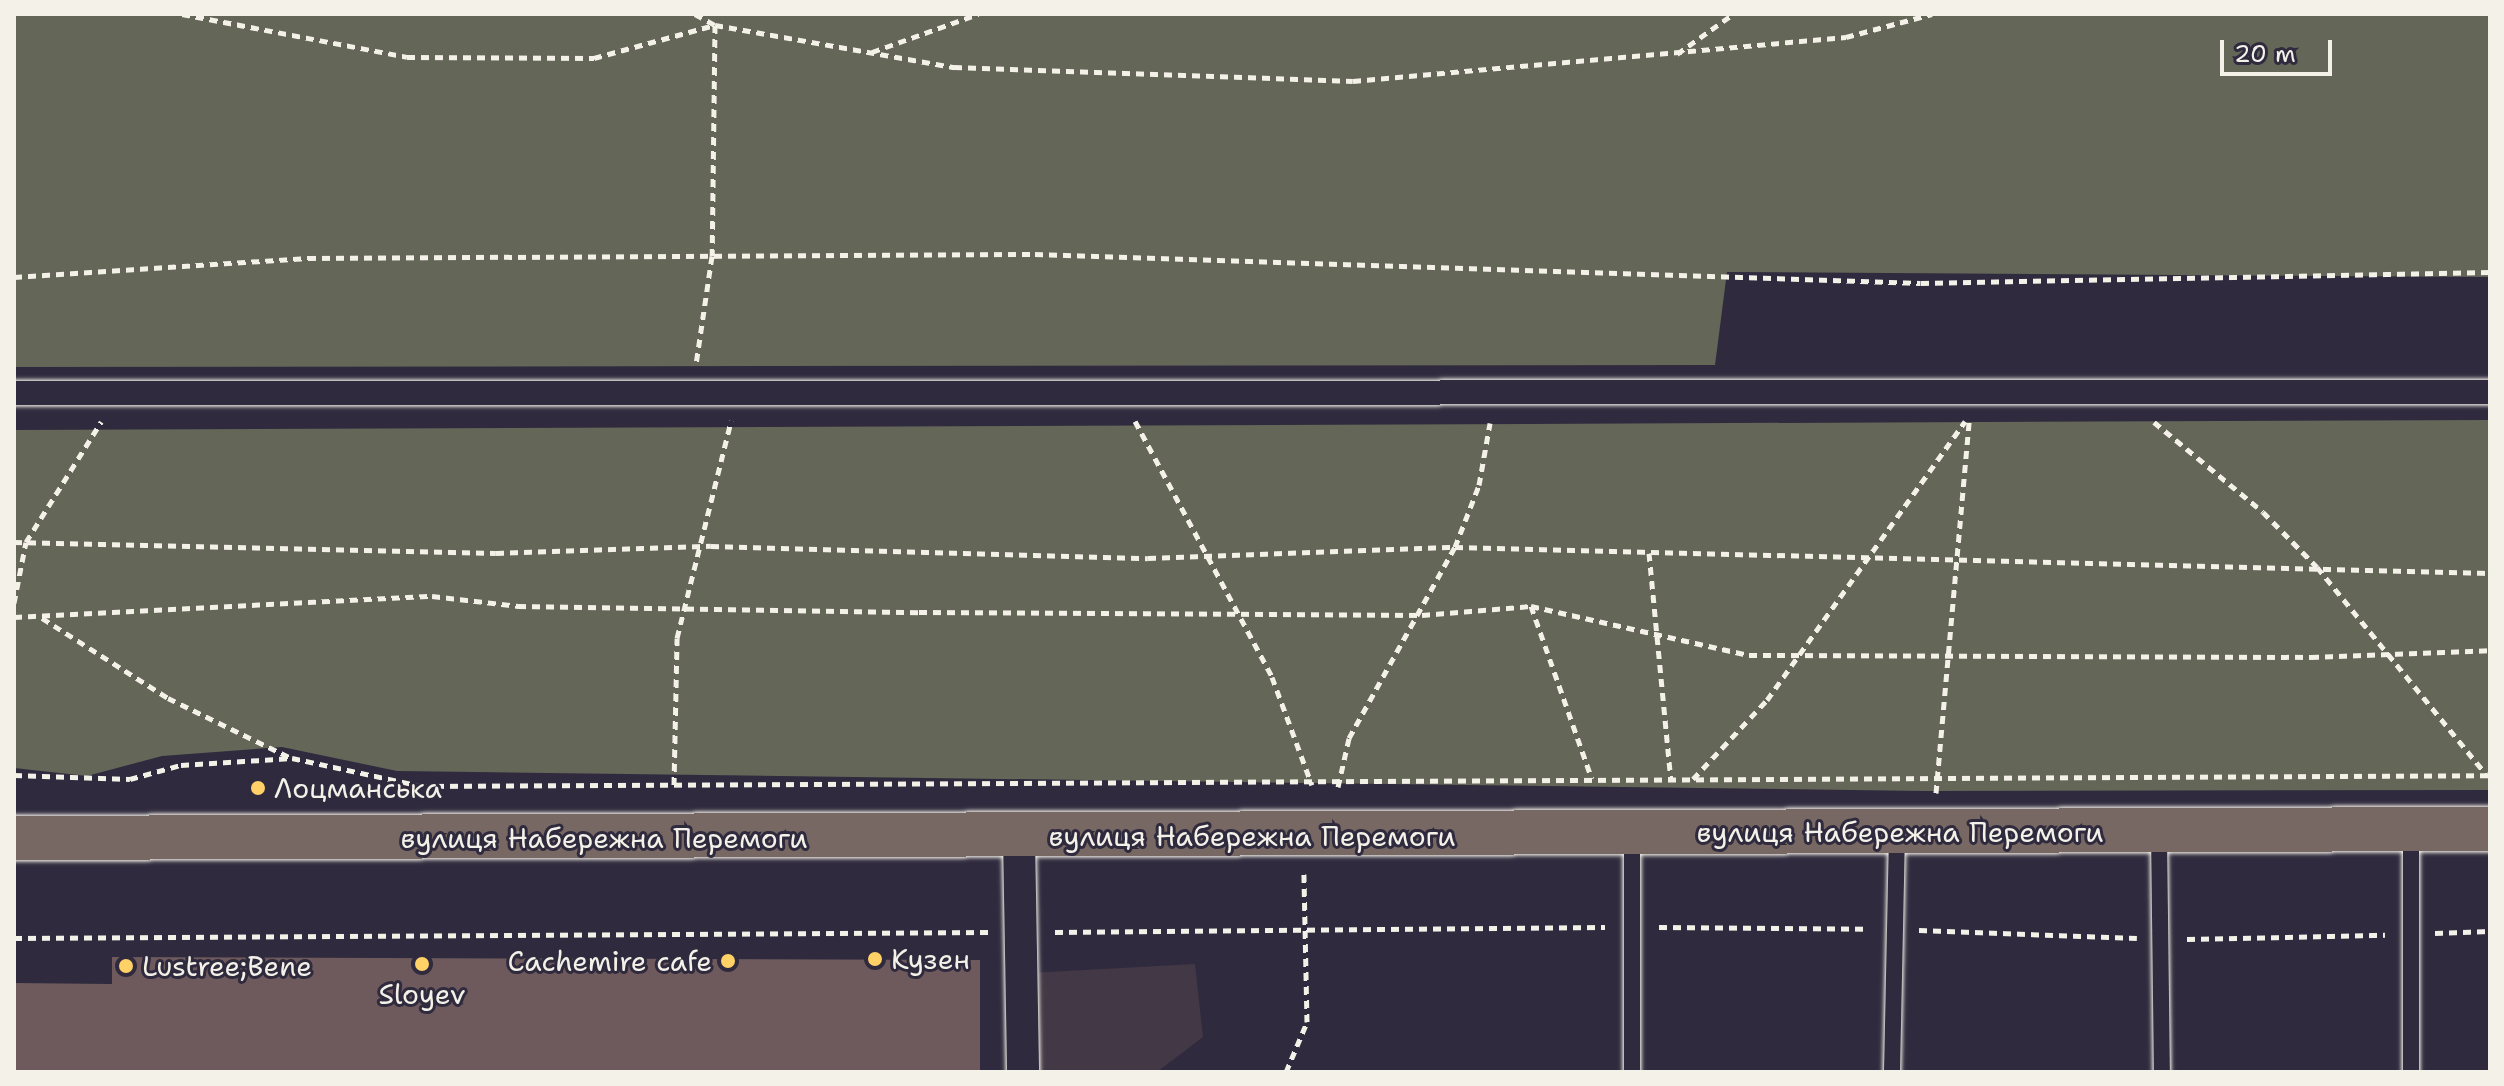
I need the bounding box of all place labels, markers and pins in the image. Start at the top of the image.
place label: Лоцманська [274,771,442,805]
marker: Лоцманська [249,779,267,797]
place label: Кузен [891,942,970,976]
place label: Cachemire cafe [507,944,712,978]
place label: Lustree;Bene [142,949,312,983]
marker: Кузен [866,950,884,968]
marker: Cachemire cafe [719,952,737,970]
marker: Sloyev [413,955,431,973]
marker: Lustree;Bene [117,957,135,975]
place label: Sloyev [379,977,465,1011]

